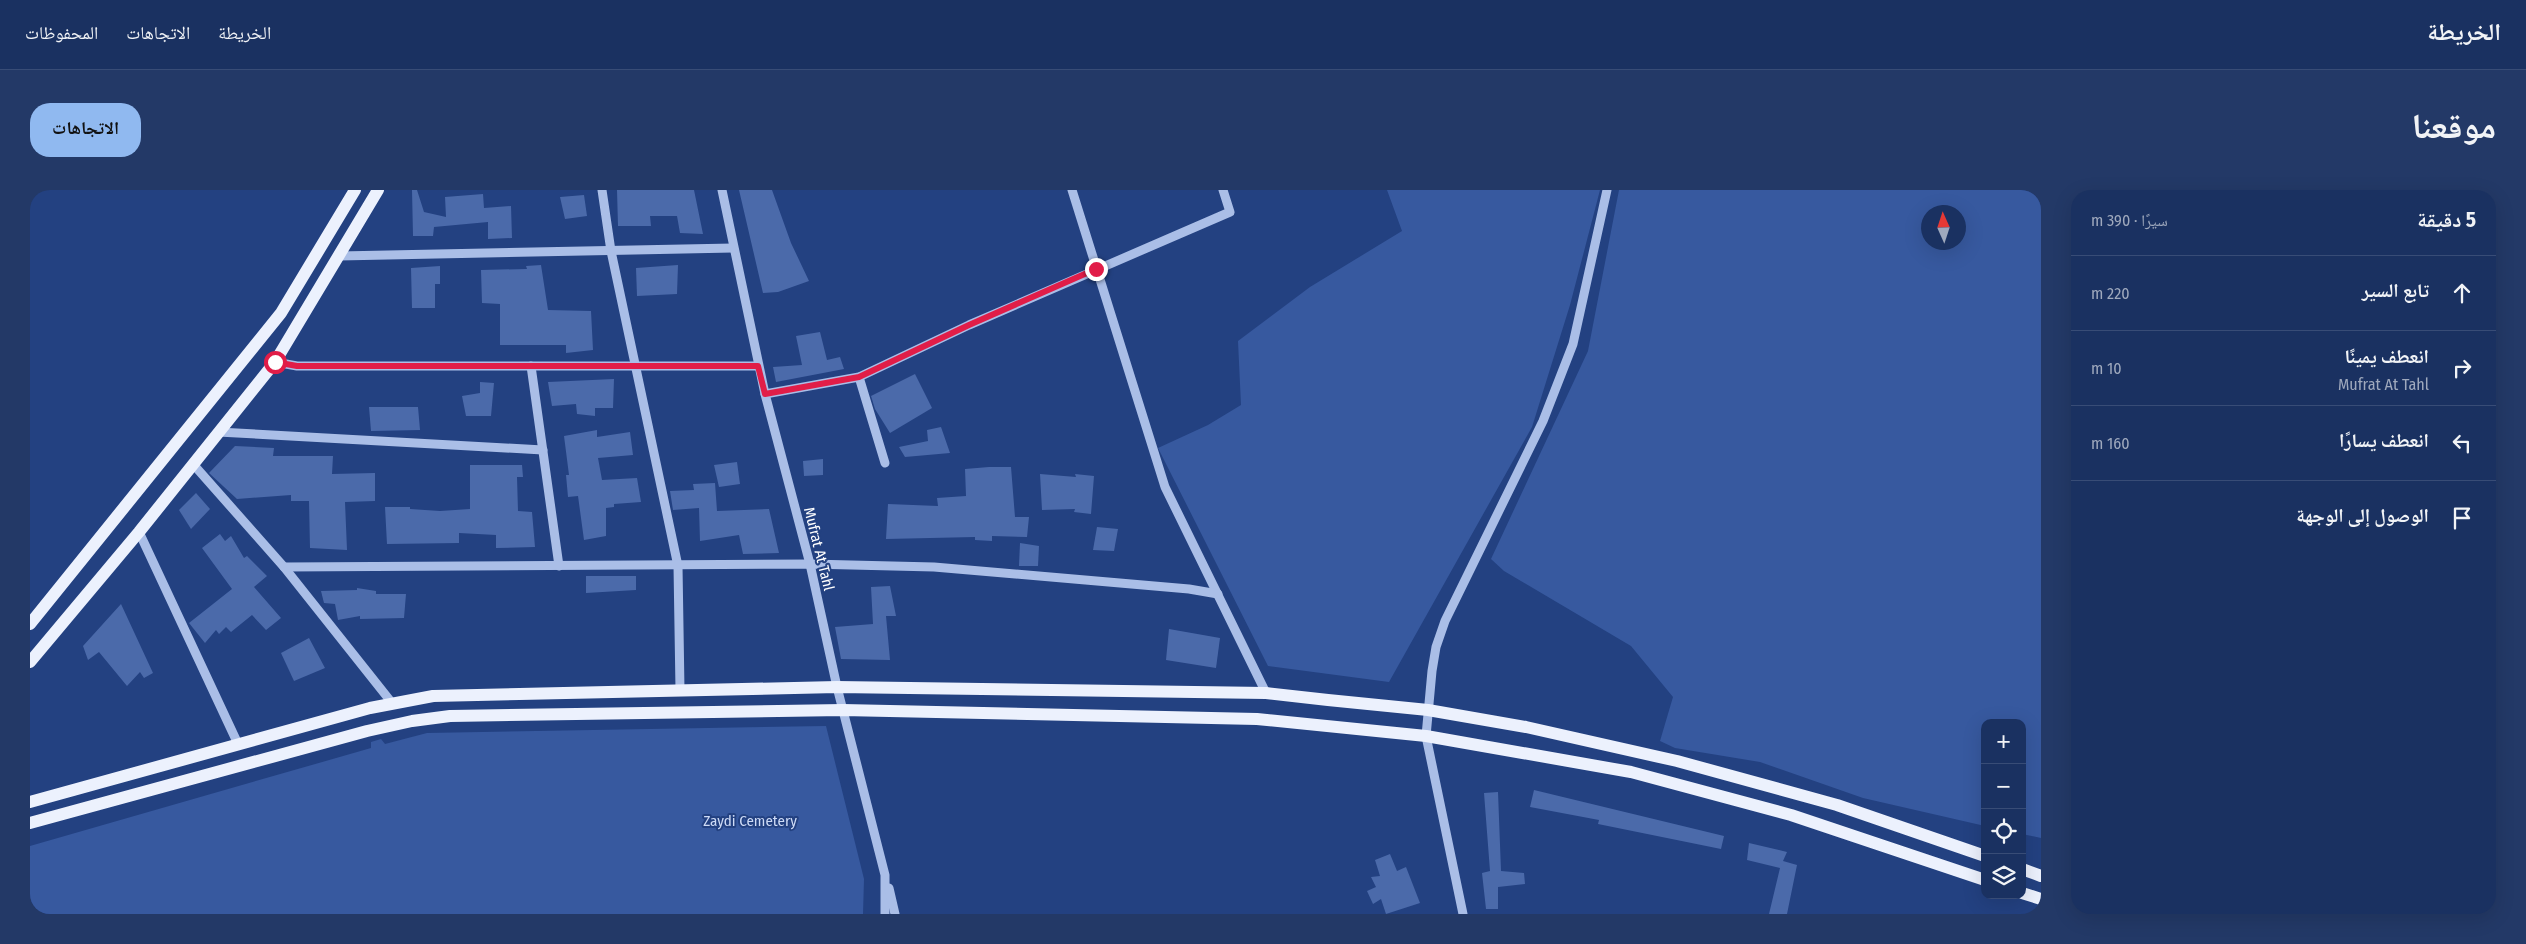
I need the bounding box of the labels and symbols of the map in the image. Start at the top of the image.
north arrow [1921,205,1966,250]
route end [1085,258,1108,281]
route start [264,351,287,374]
street label: Mufrat At Tahl [800,505,838,593]
park label: Zaydi Cemetery [703,812,797,830]

